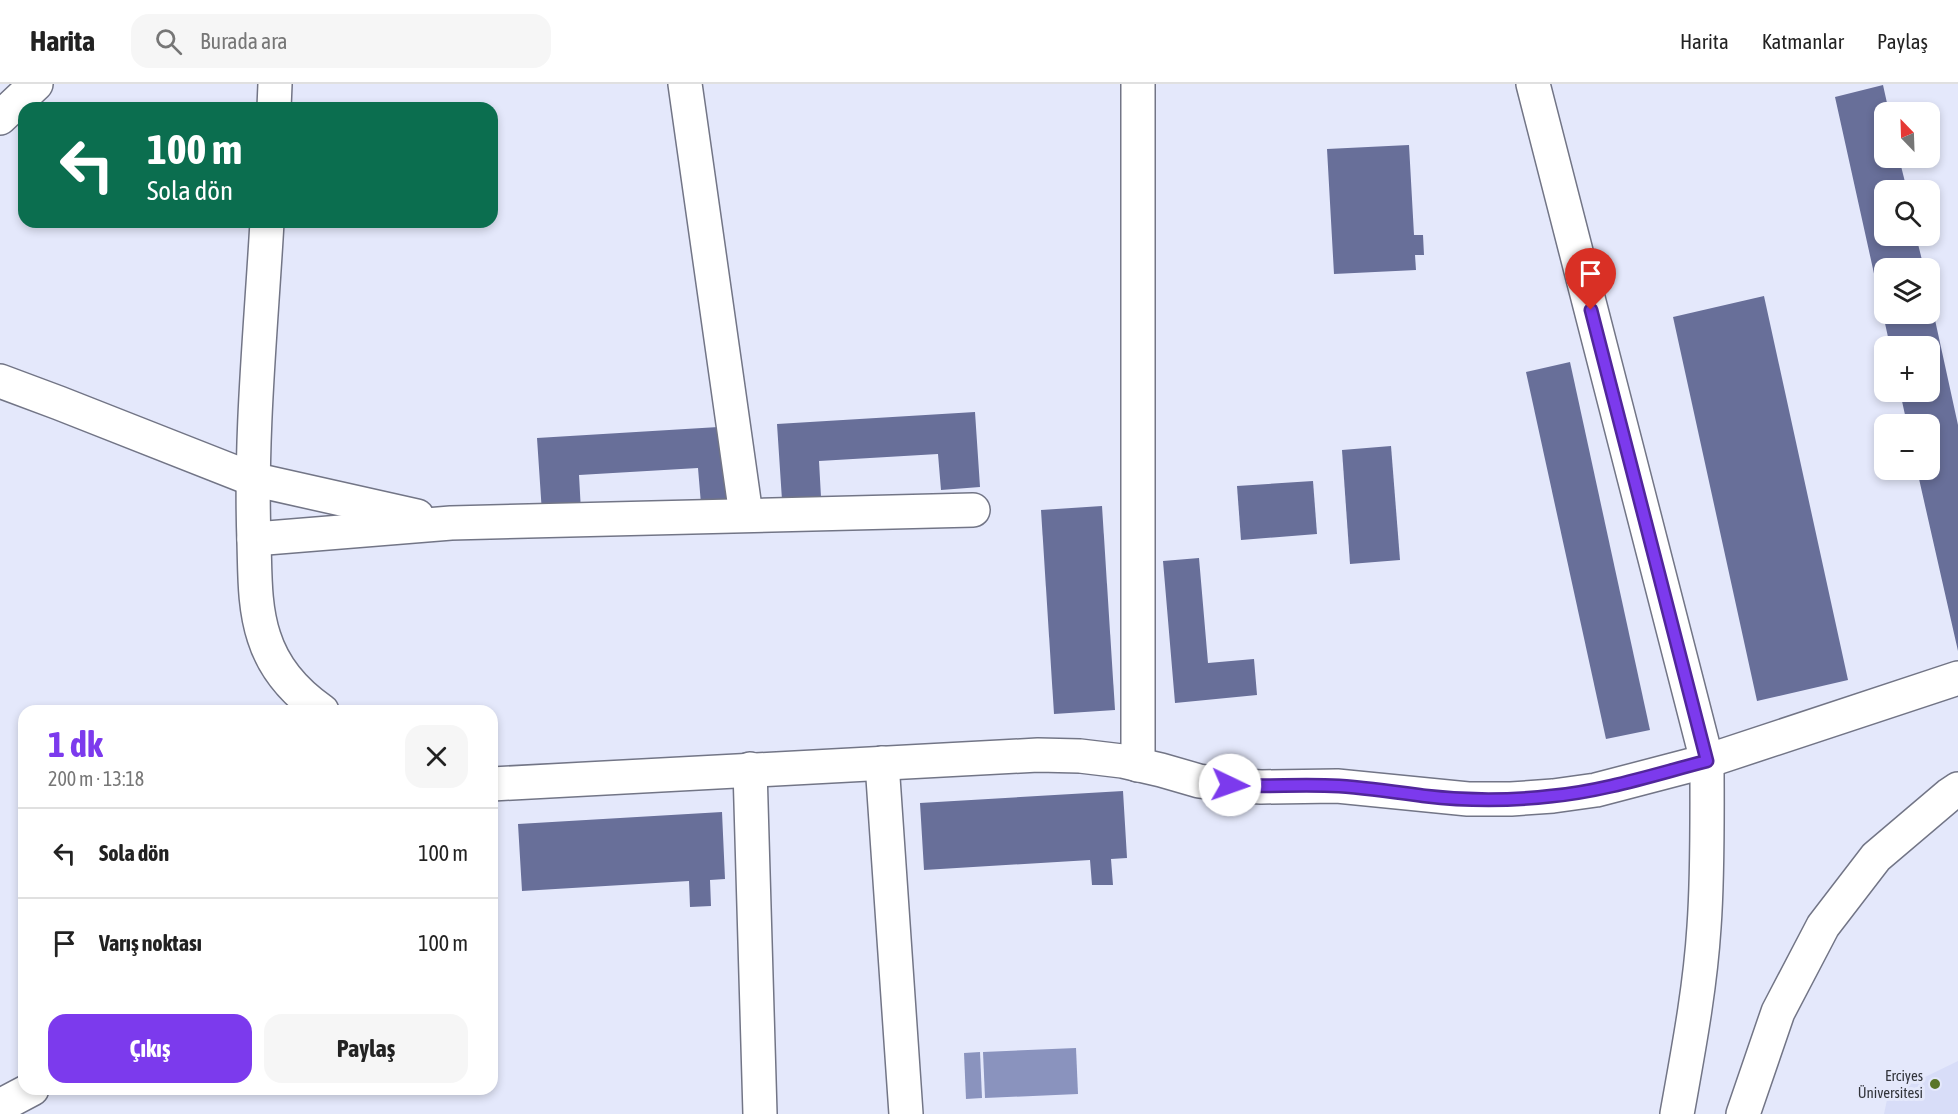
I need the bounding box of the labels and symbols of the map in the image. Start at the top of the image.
north arrow [1874,102,1940,168]
pin [1565,248,1616,310]
position arrow [1198,753,1262,817]
place label: Erciyes Üniversitesi [1858,1067,1923,1101]
marker: Erciyes Üniversitesi [1928,1077,1942,1091]

